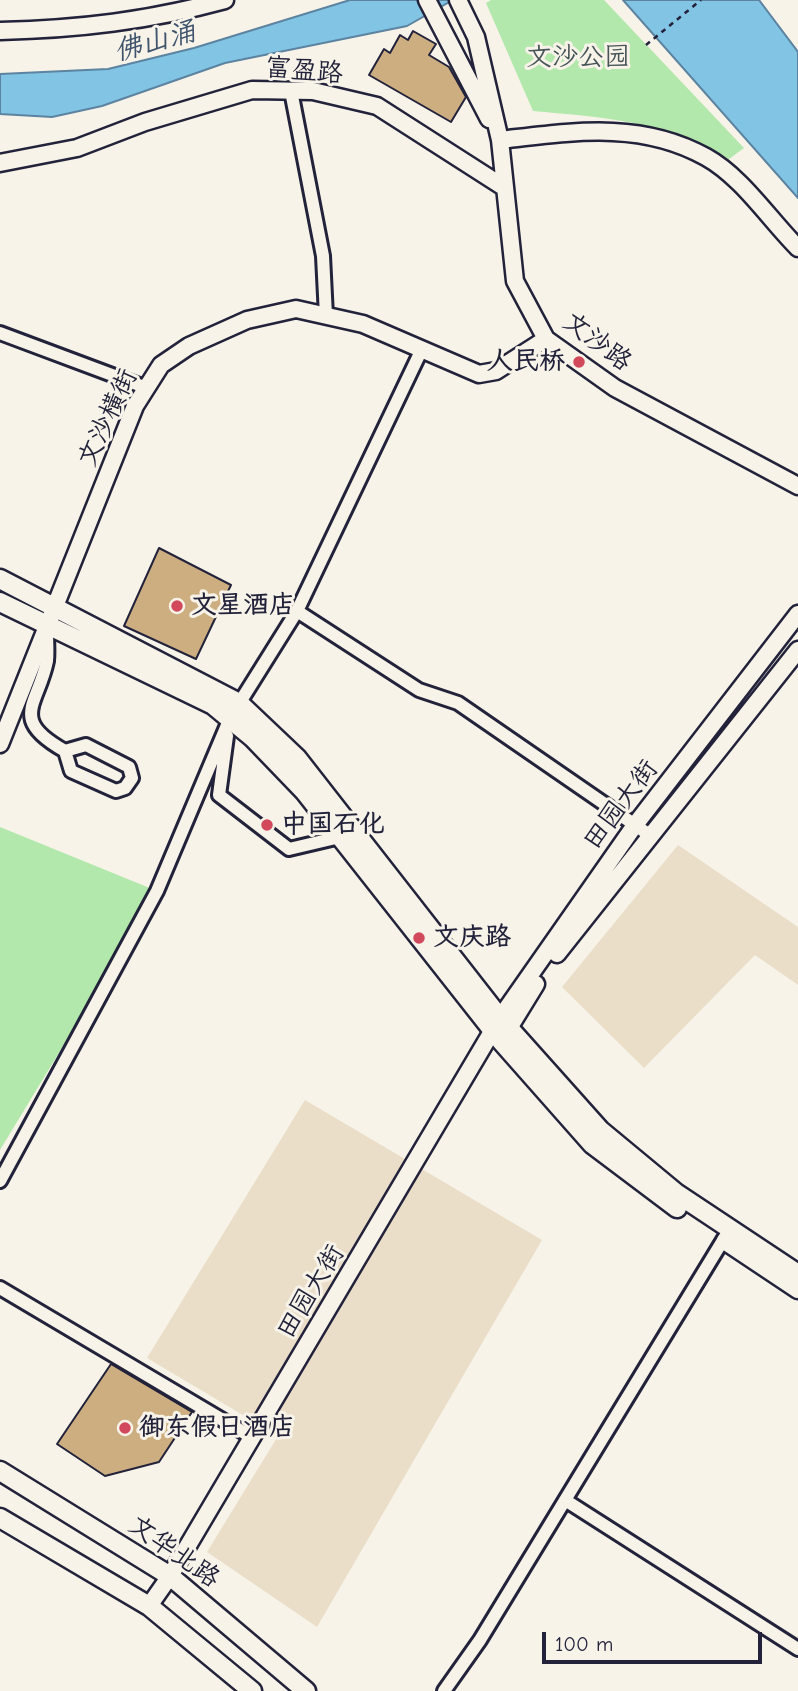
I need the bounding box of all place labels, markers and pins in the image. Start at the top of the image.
place label: 人民桥 [487,346,565,378]
marker: 人民桥 [571,354,587,370]
place label: 文星酒店 [191,590,295,622]
marker: 文星酒店 [169,598,185,614]
place label: 中国石化 [281,809,385,841]
marker: 中国石化 [259,817,275,833]
place label: 文庆路 [433,922,511,954]
marker: 文庆路 [411,930,427,946]
place label: 御东假日酒店 [139,1412,295,1444]
marker: 御东假日酒店 [117,1420,133,1436]

